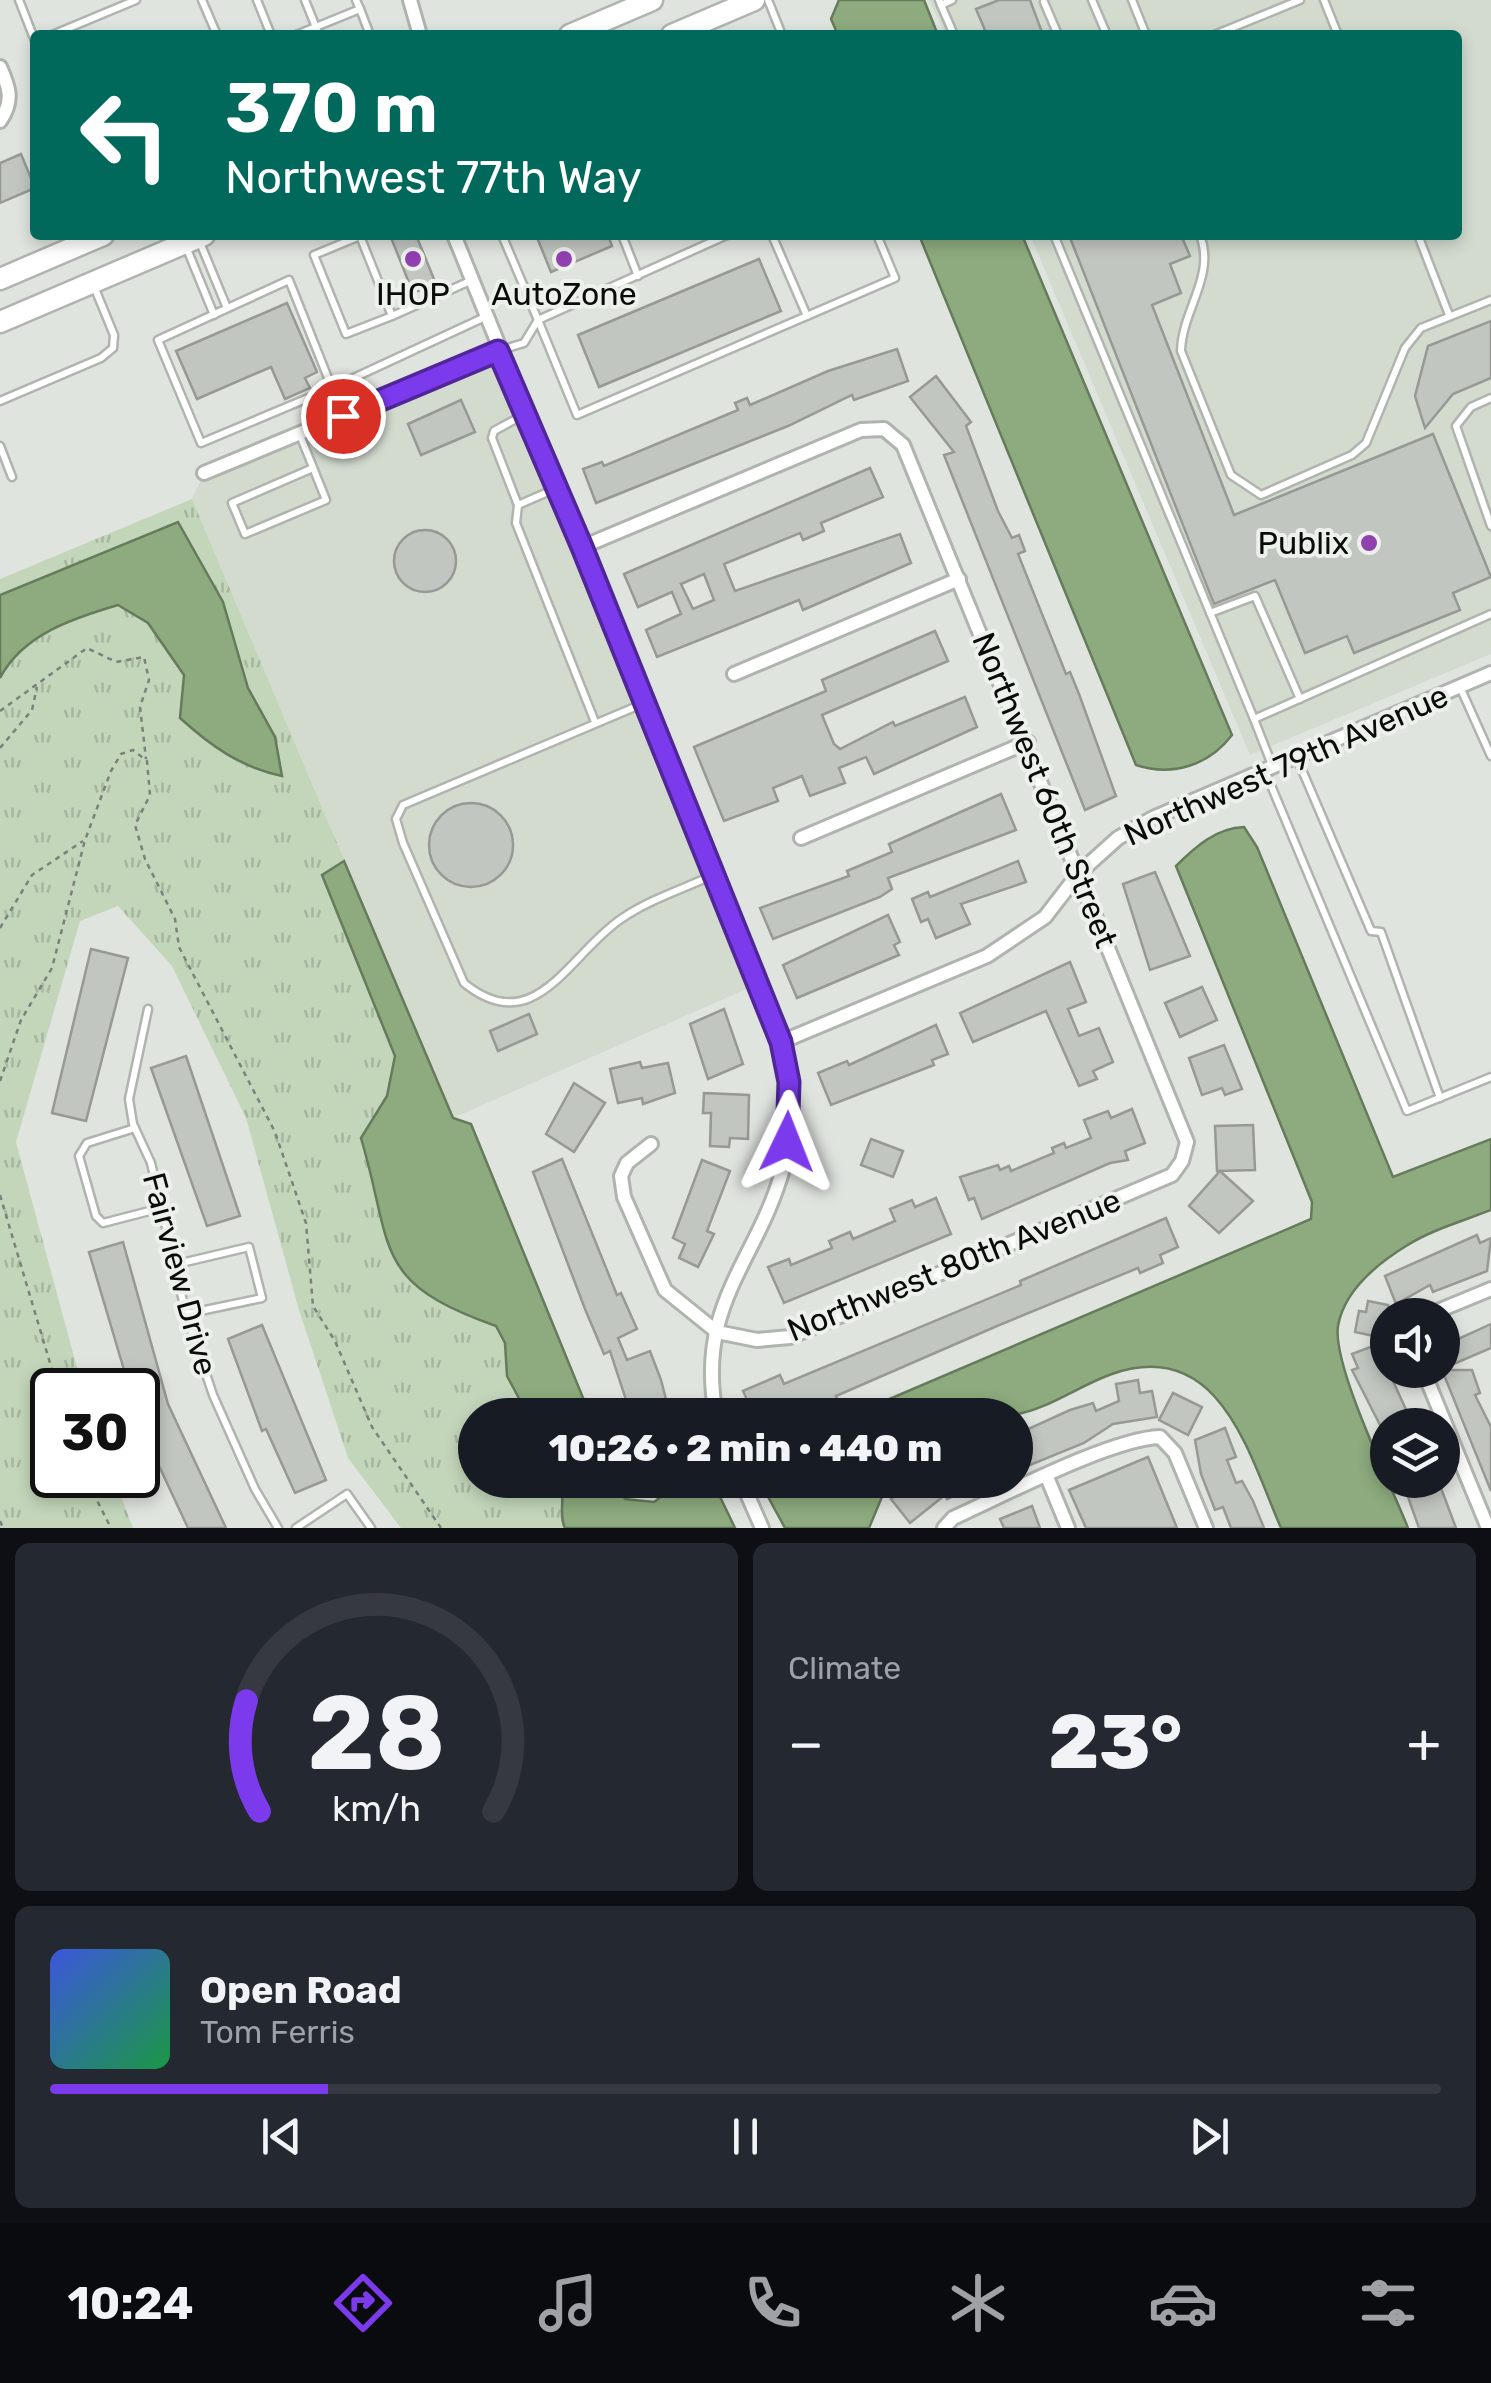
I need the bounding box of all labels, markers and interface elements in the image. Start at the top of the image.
text: 370 m [225,67,438,150]
icon: left [60,70,190,200]
text: Northwest 77th Way [225,151,642,204]
marker: IHOP [402,248,424,270]
marker: AutoZone [553,248,575,270]
place label: IHOP [376,275,450,313]
place label: AutoZone [491,275,637,313]
pin [301,374,386,459]
icon: arrive [316,389,371,444]
place label: Publix [1257,524,1349,562]
marker: Publix [1358,532,1380,554]
street label: Northwest 60th Street [964,627,1126,953]
street label: Northwest 79th Avenue [1118,676,1454,854]
position arrow [735,1090,839,1194]
street label: Fairview Drive [135,1169,225,1379]
street label: Northwest 80th Avenue [782,1181,1126,1349]
map controls [1370,1298,1460,1498]
button: sound [1370,1298,1460,1388]
speed limit sign: 30 [30,1368,160,1498]
button: layers [1370,1408,1460,1498]
text: 10:26 · 2 min · 440 m [549,1425,942,1471]
text: Climate [788,1649,901,1687]
text: 28 [307,1672,446,1795]
text: 23° [1048,1698,1182,1787]
text: − [788,1711,824,1776]
text: + [1407,1711,1441,1776]
text: km/h [332,1788,421,1830]
text: Open Road [200,1967,402,2013]
text: Tom Ferris [200,2013,355,2051]
icon: previous [254,2109,309,2164]
icon: pause [718,2109,773,2164]
icon: next [1182,2109,1237,2164]
icon: directions [328,2268,398,2338]
icon: music [533,2268,603,2338]
icon: phone [738,2268,808,2338]
icon: climate [943,2268,1013,2338]
icon: car [1148,2268,1218,2338]
icon: filters [1353,2268,1423,2338]
text: 10:24 [68,2277,193,2330]

